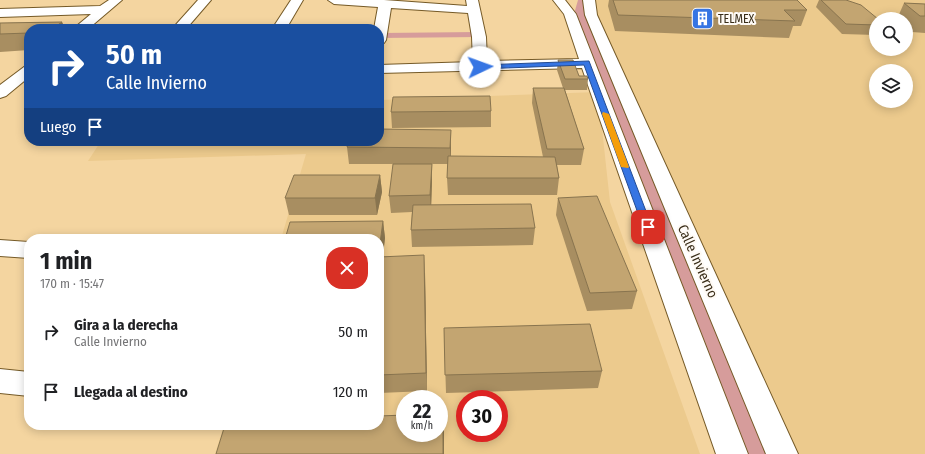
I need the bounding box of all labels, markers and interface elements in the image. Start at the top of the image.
building icon: TELMEX [690,6,716,32]
place label: TELMEX [718,12,755,26]
map controls [869,12,913,108]
button: search [869,12,913,56]
text: 50 m [106,38,162,71]
icon: right [40,40,92,92]
position arrow [459,46,501,88]
button: layers [869,64,913,108]
text: Calle Invierno [106,72,207,94]
icon: arrive [84,116,106,138]
text: Luego [40,118,76,136]
pin [631,210,665,244]
icon: arrive [637,216,659,238]
street label: Calle Invierno [674,222,721,301]
text: 1 min [40,247,92,275]
button: close [326,247,368,289]
text: 170 m · 15:47 [40,276,104,291]
text: Gira a la derecha [74,316,178,334]
icon: right [40,321,62,343]
text: 50 m [338,323,368,341]
text: Calle Invierno [74,334,147,349]
icon: arrive [40,381,62,403]
text: Llegada al destino [74,383,188,401]
text: 120 m [333,383,368,401]
speed limit sign: 30 [456,390,508,442]
text: 22 [413,399,431,423]
text: km/h [411,420,433,432]

